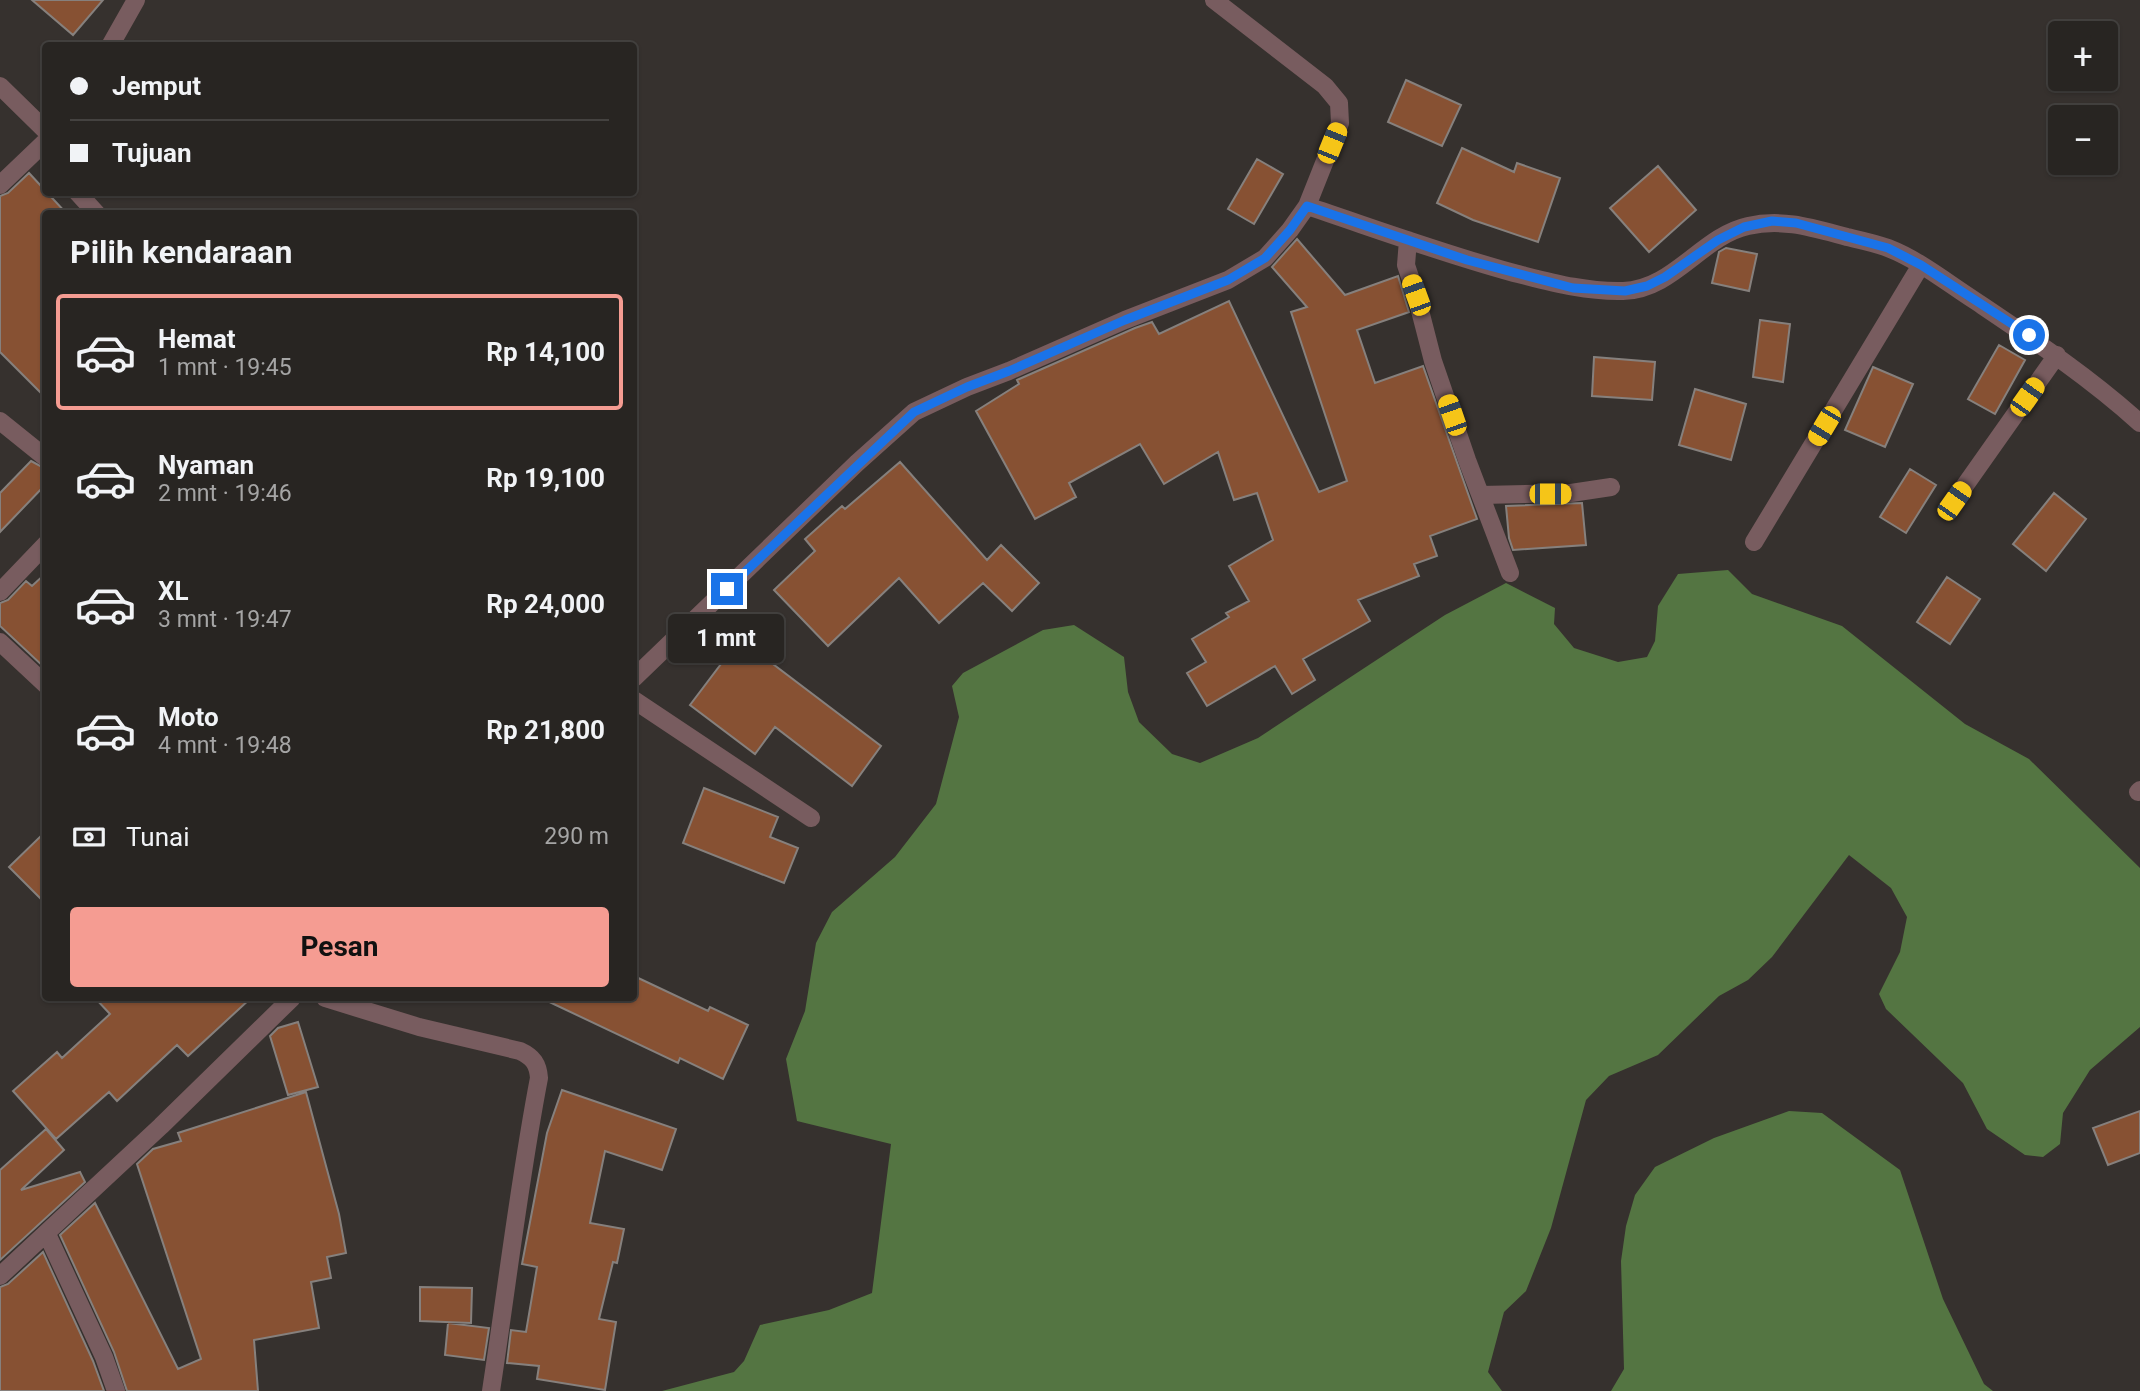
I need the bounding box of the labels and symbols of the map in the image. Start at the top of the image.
car [1315,120,1350,166]
car [1399,272,1434,318]
route start [2013,319,2045,351]
car [2007,374,2048,420]
car [1436,392,1469,438]
car [1805,403,1844,449]
car [1934,478,1975,524]
car [1530,484,1572,505]
route end [711,573,743,605]
callout: 1 mnt [669,614,785,662]

